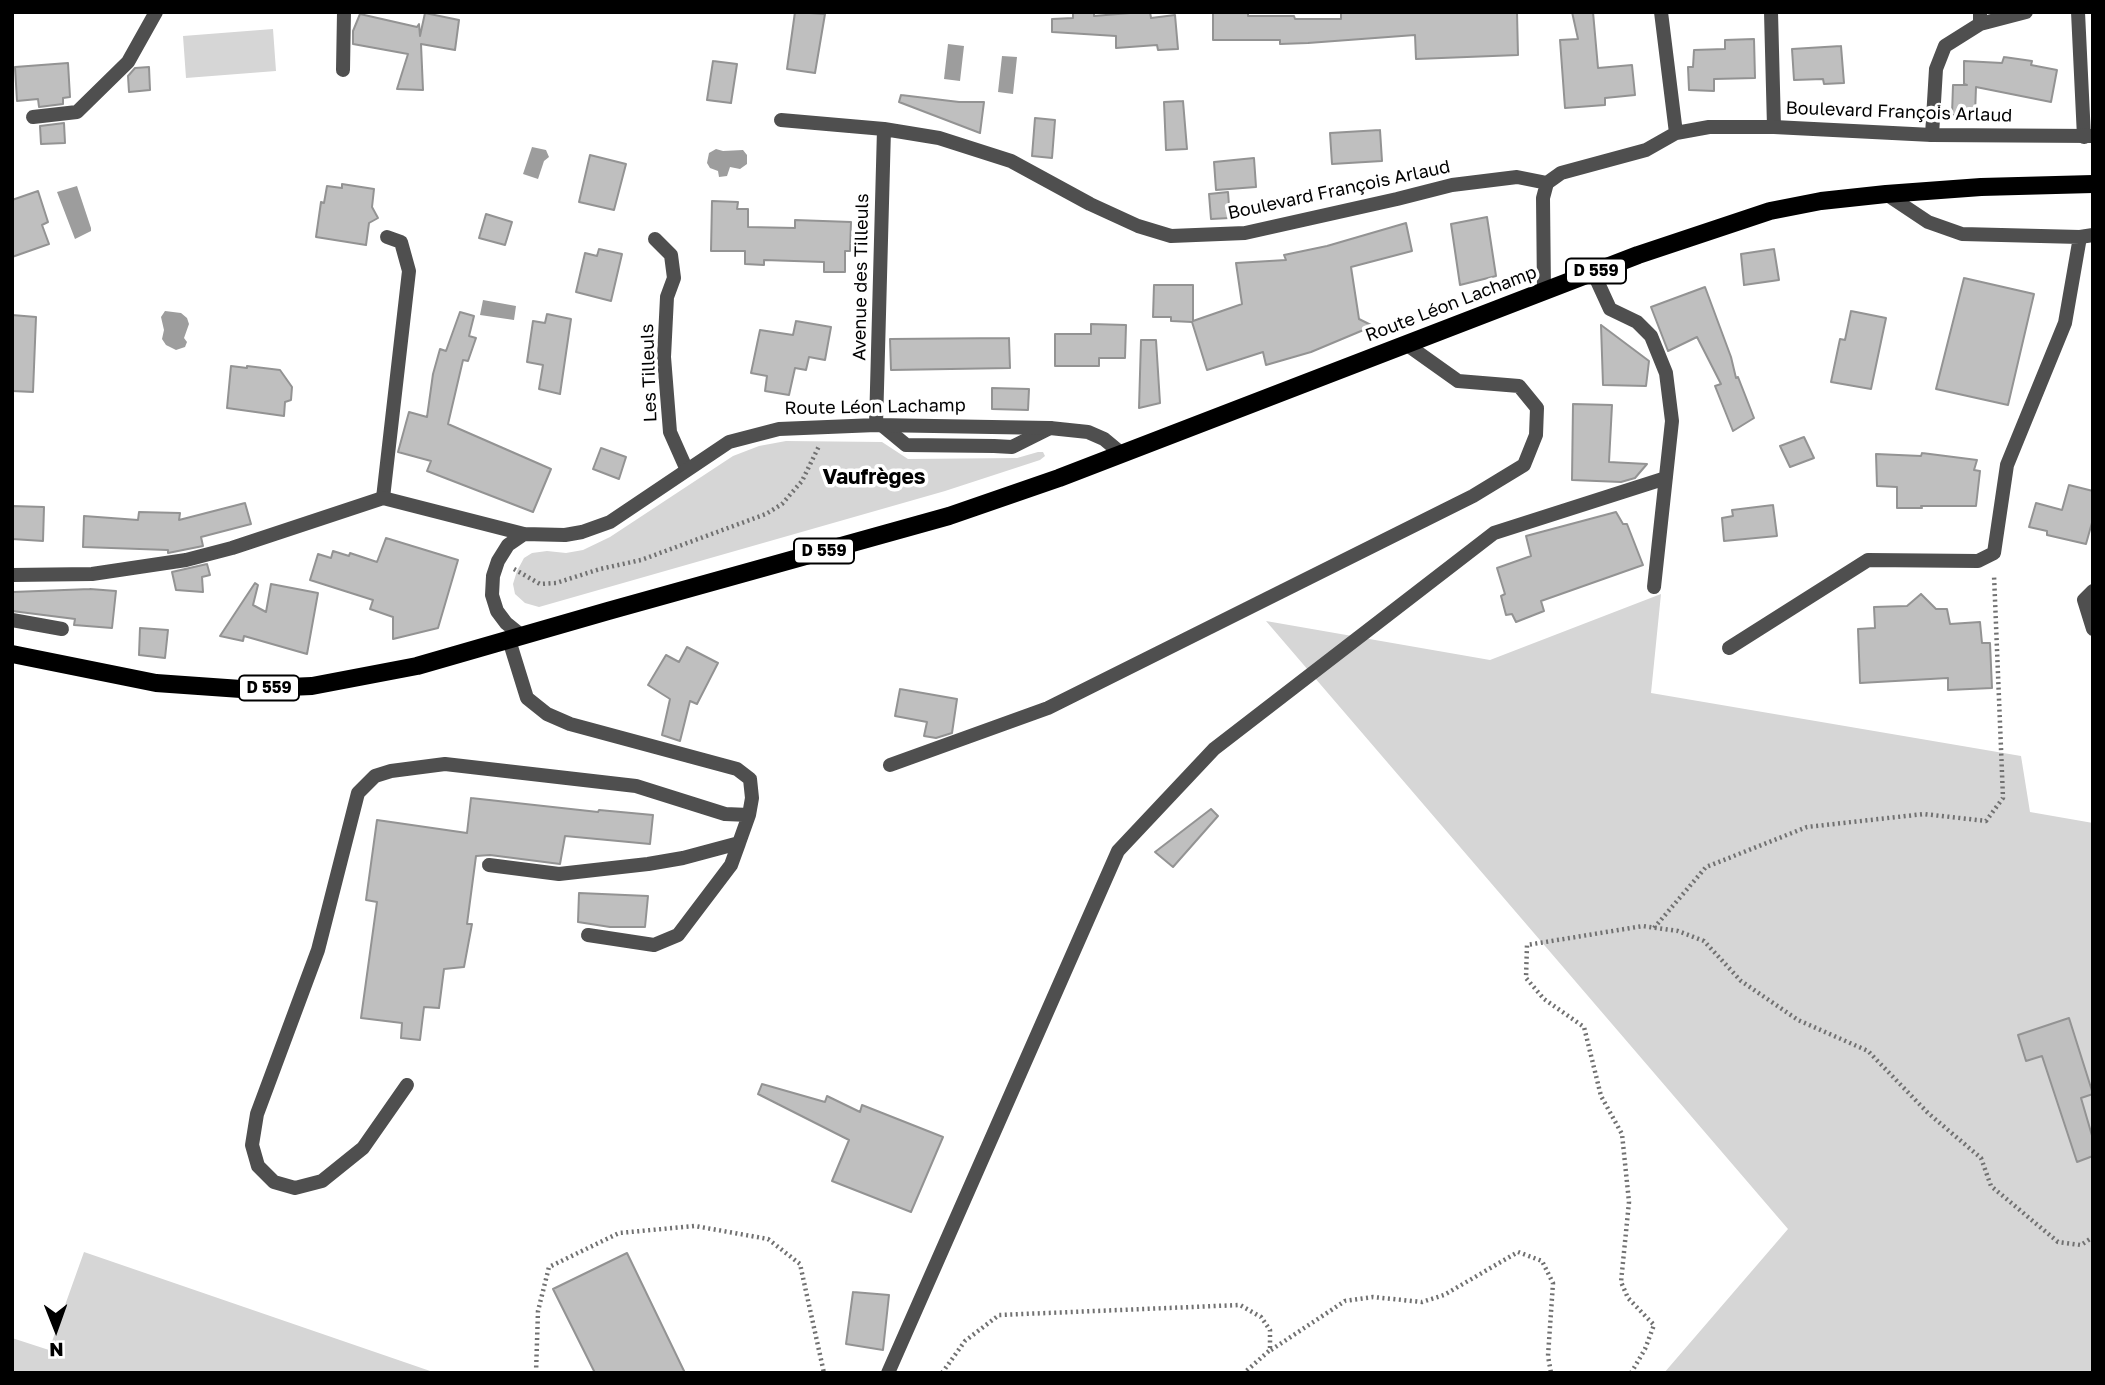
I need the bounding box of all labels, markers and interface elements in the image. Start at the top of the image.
street label: Boulevard François Arlaud [1785,97,2013,127]
street label: Boulevard François Arlaud [1226,156,1452,224]
street label: Avenue des Tilleuls [849,193,873,361]
road number: D 559 [1566,258,1626,284]
street label: Route Léon Lachamp [1362,261,1540,347]
street label: Les Tilleuls [636,323,662,423]
street label: Route Léon Lachamp [784,395,966,419]
district label: Vaufrèges [822,464,926,490]
road number: D 559 [794,538,854,564]
road number: D 559 [239,676,299,701]
north arrow [21,1294,91,1364]
text: N [49,1339,64,1362]

